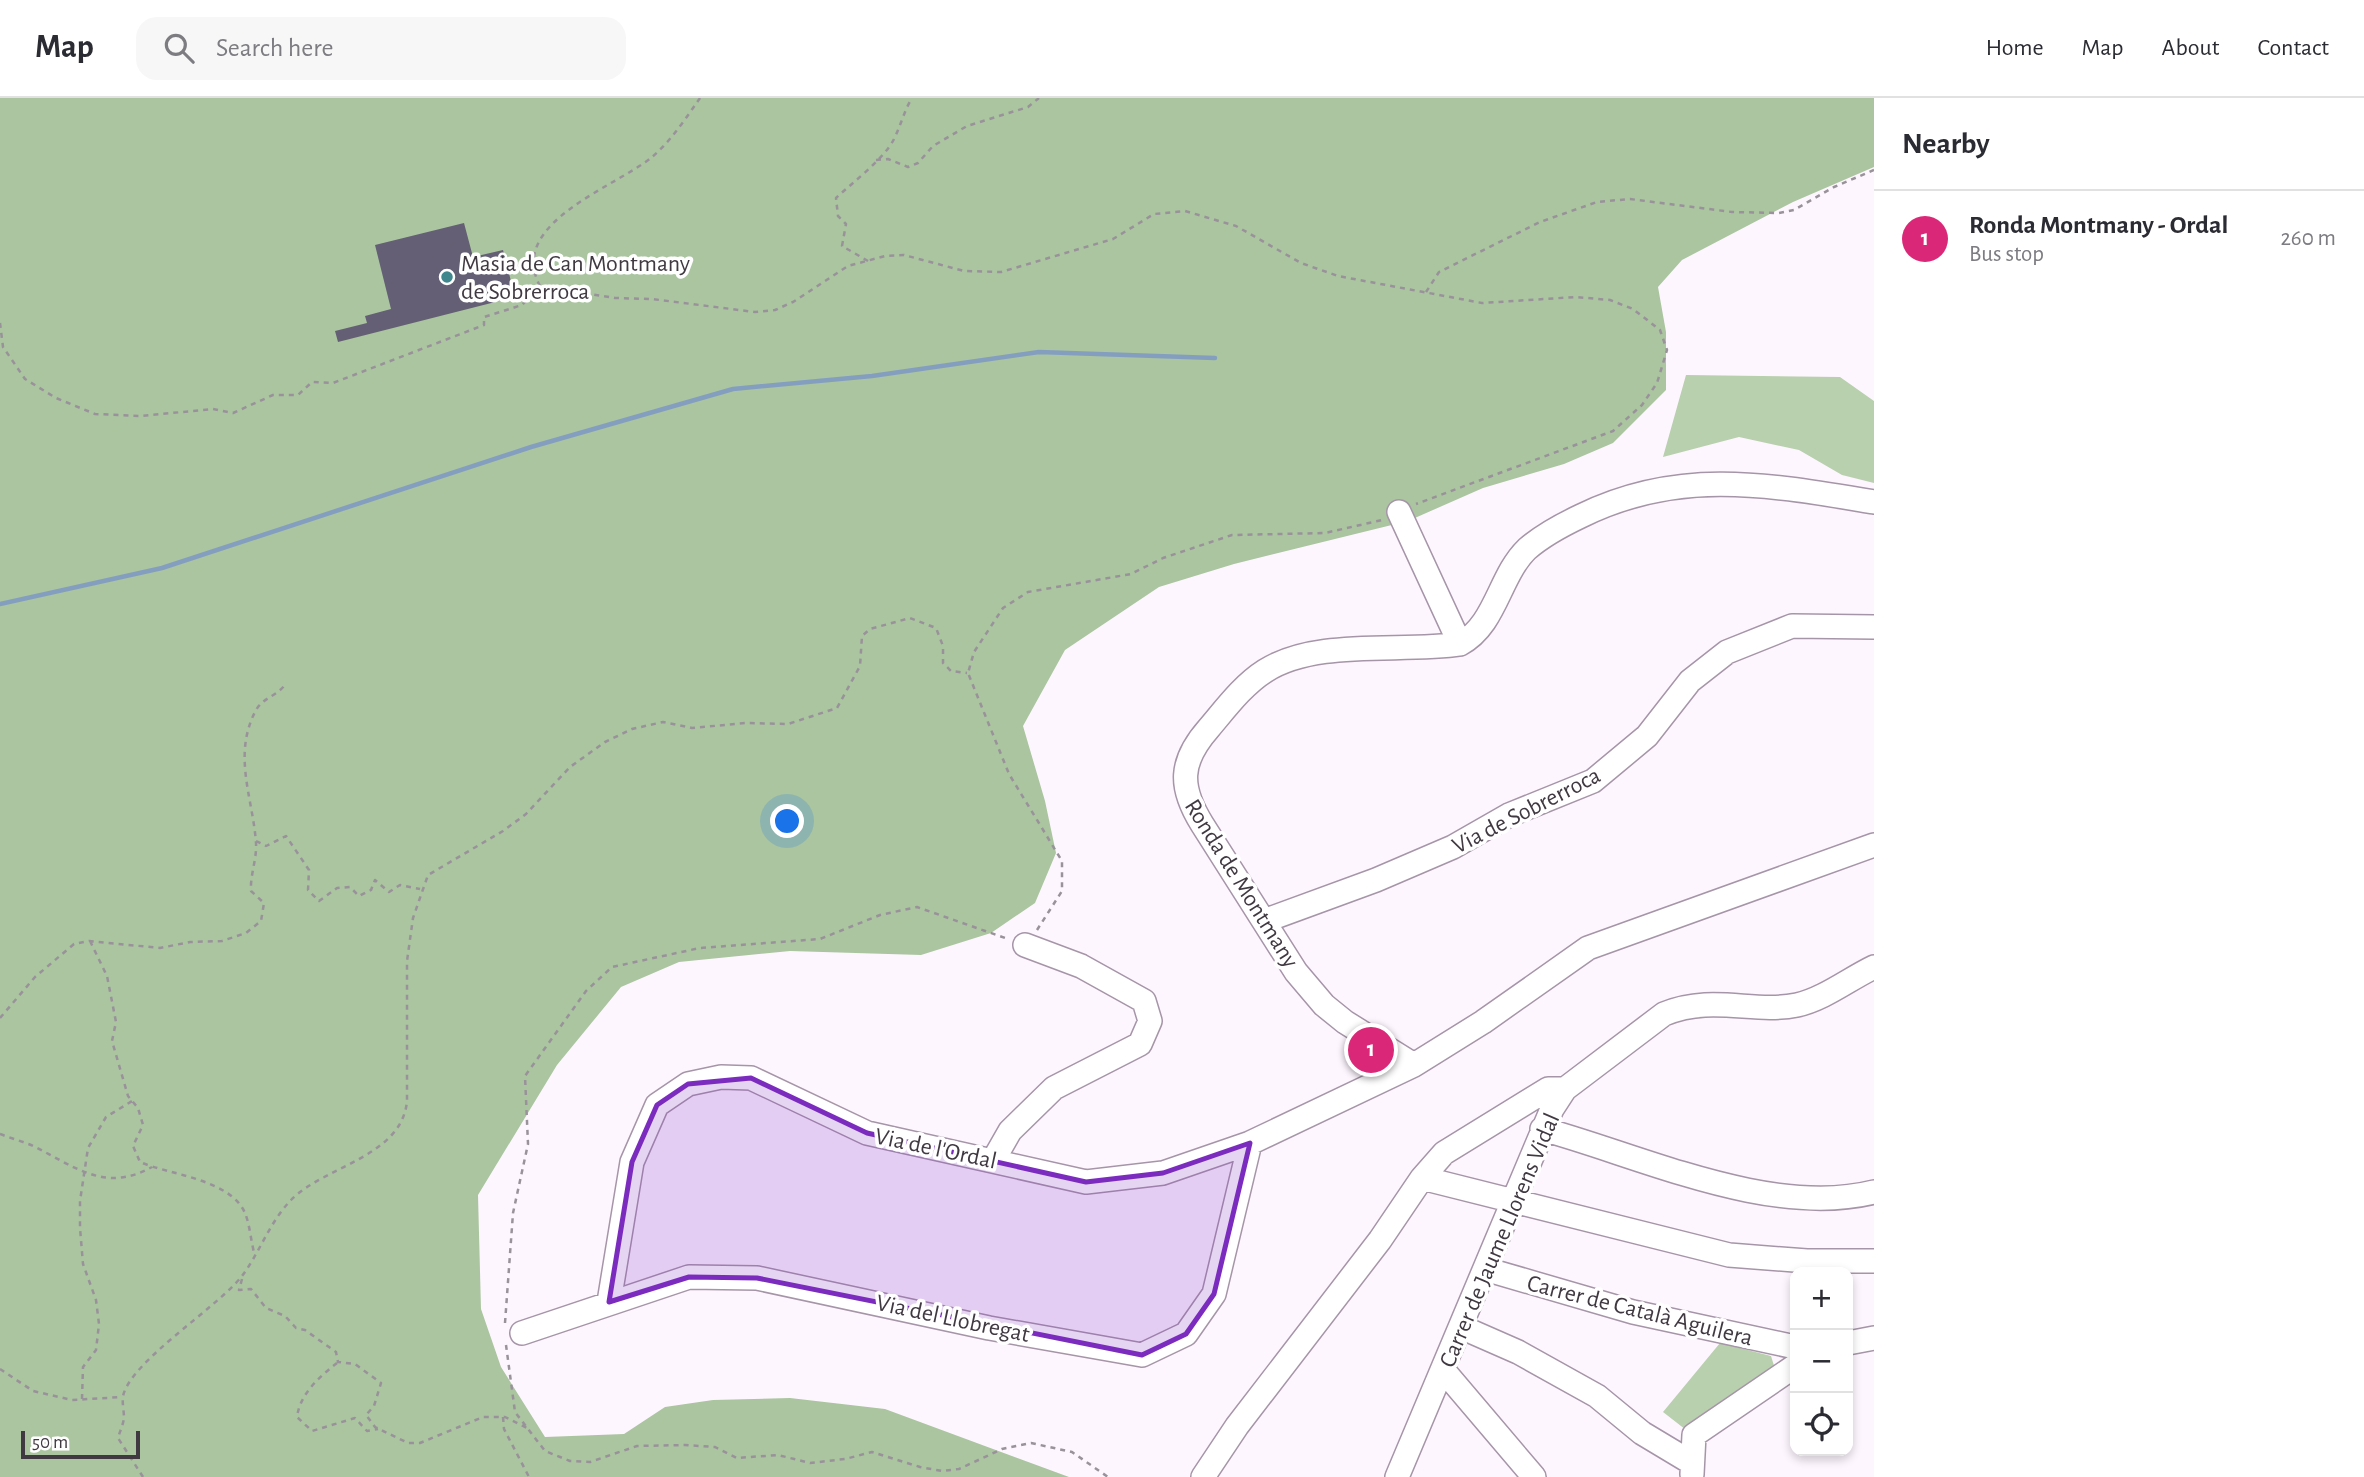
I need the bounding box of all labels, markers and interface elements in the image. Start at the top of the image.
search box [136,17,626,80]
icon: search [160,29,198,67]
text: Map [35,31,94,64]
text: Search here [216,35,334,61]
text: Home [1986,36,2044,60]
text: Map [2082,36,2124,60]
text: About [2162,36,2219,60]
text: Contact [2257,36,2329,60]
text: Nearby [1902,129,1990,159]
text: Ronda Montmany - Ordal [1969,212,2228,238]
text: 1 [1921,227,1929,250]
text: 260 m [2280,227,2336,250]
text: Bus stop [1969,243,2044,266]
place label: Masia de Can Montmany de Sobrerroca [461,252,690,304]
marker: Masia de Can Montmany de Sobrerroca [439,269,455,285]
street label: Via de Sobrerroca [1449,763,1604,859]
street label: Ronda de Montmany [1180,795,1303,972]
your location [770,804,804,838]
pin: 1 [1348,1024,1394,1076]
street label: Carrer de Jaume Llorens Vidal [1435,1110,1564,1371]
street label: Via de l'Ordal [873,1124,999,1174]
map controls [1790,1267,1853,1456]
button: + [1790,1267,1853,1330]
street label: Carrer de Català Aguilera [1525,1271,1755,1351]
street label: Via del Llobregat [874,1291,1032,1347]
button: − [1790,1330,1853,1393]
button: locate [1790,1393,1853,1456]
scale bar [21,1428,140,1460]
text: 50 m [32,1433,68,1452]

